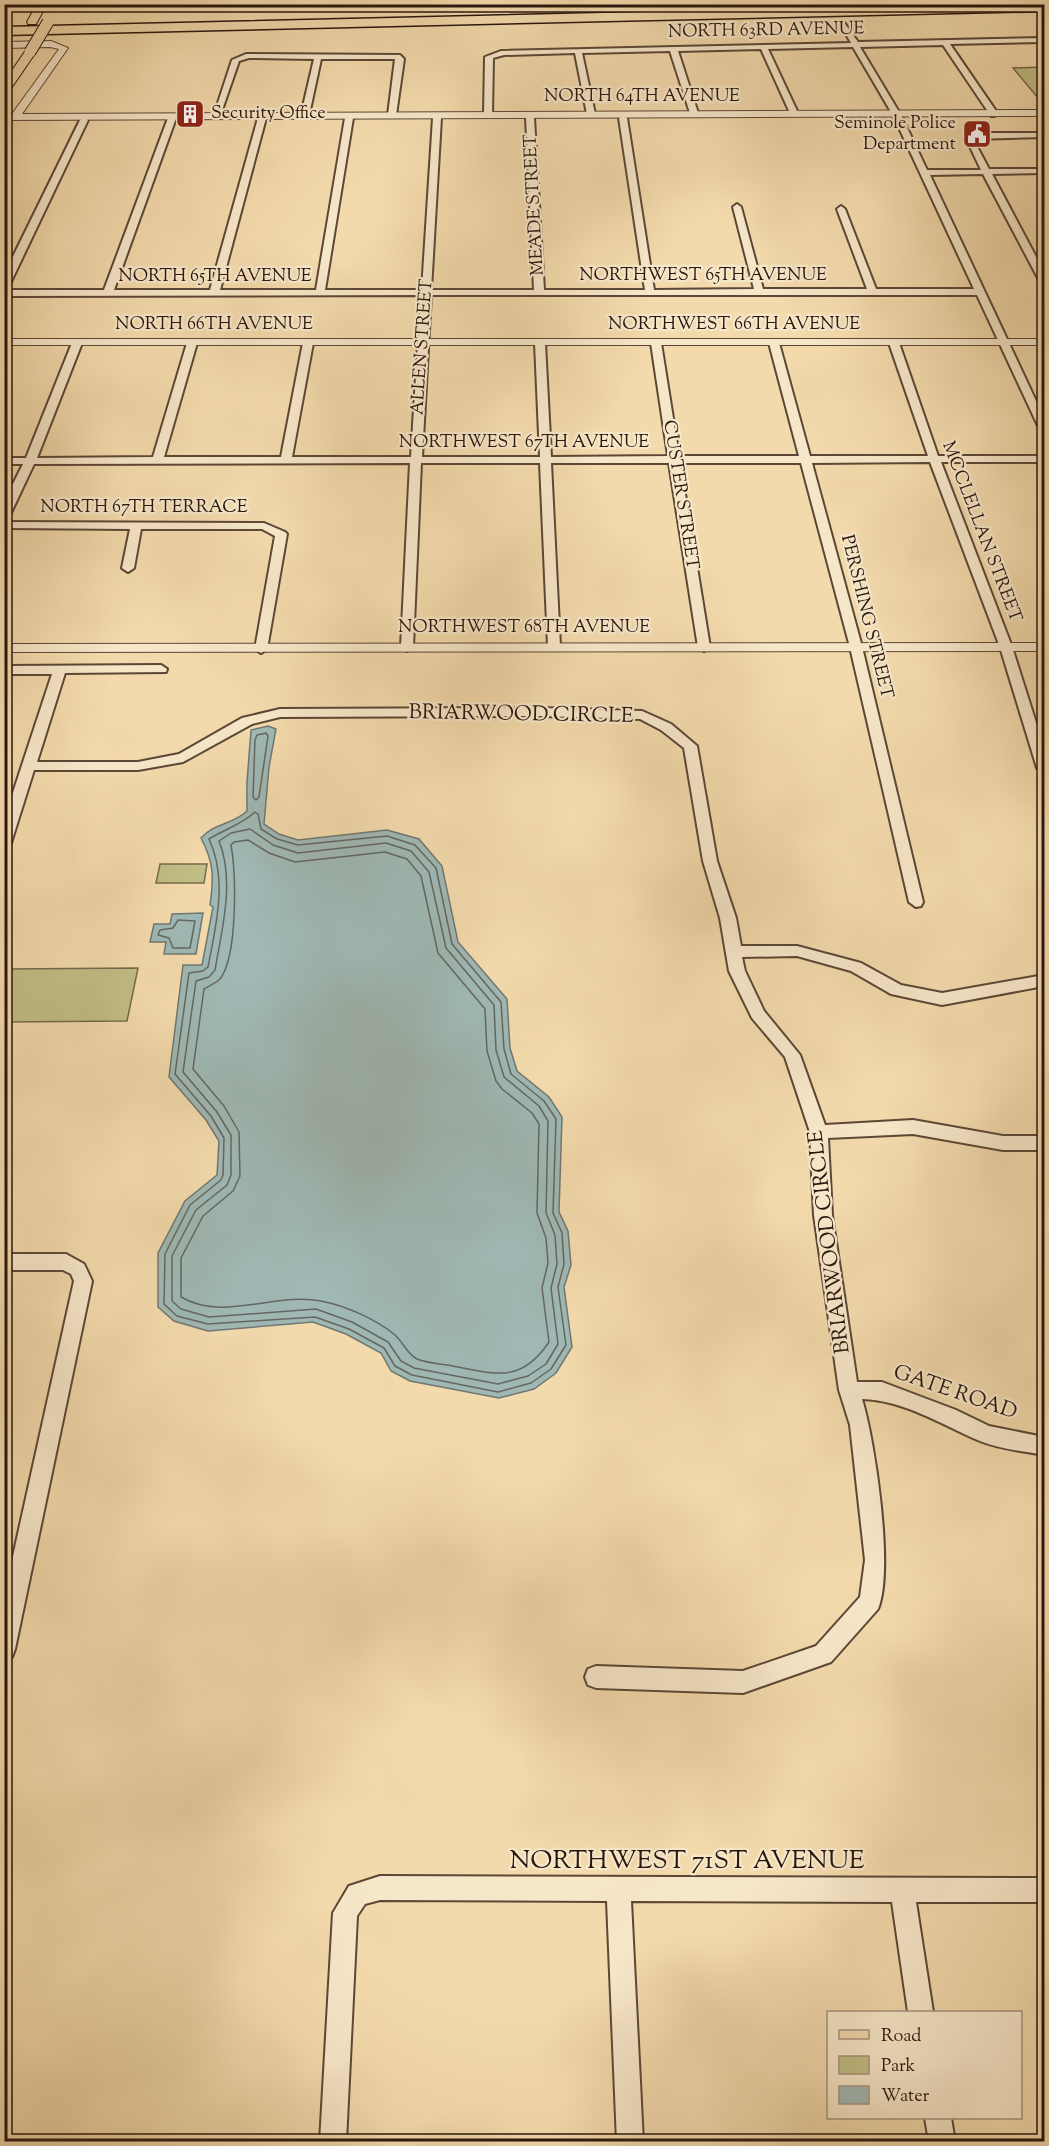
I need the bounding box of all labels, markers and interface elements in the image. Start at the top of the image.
street label: NORTH 63RD AVENUE [668,16,865,46]
street label: NORTH 64TH AVENUE [544,84,740,110]
building icon: Security Office [174,98,206,130]
place label: Security Office [211,101,326,127]
place label: Seminole Police Department [834,111,956,158]
public building icon: Seminole Police Department [961,118,993,150]
street label: MEADE STREET [518,133,552,276]
street label: NORTHWEST 65TH AVENUE [579,263,827,289]
street label: NORTH 65TH AVENUE [118,264,312,290]
street label: ALLEN STREET [405,278,441,416]
street label: NORTH 66TH AVENUE [115,312,313,338]
street label: NORTHWEST 66TH AVENUE [608,312,860,338]
street label: CUSTER STREET [655,418,705,572]
street label: NORTHWEST 67TH AVENUE [399,430,649,456]
street label: MCCLELLAN STREET [934,438,1028,627]
street label: NORTH 67TH TERRACE [40,495,248,521]
street label: PERSHING STREET [833,532,899,702]
street label: NORTHWEST 68TH AVENUE [398,615,650,641]
street label: BRIARWOOD CIRCLE [408,698,634,732]
street label: BRIARWOOD CIRCLE [801,1128,859,1356]
street label: GATE ROAD [889,1358,1021,1428]
street label: NORTHWEST 71ST AVENUE [510,1843,865,1880]
legend [827,2011,1022,2119]
text: Road [881,2024,921,2050]
text: Park [881,2054,916,2080]
text: Water [881,2084,930,2110]

